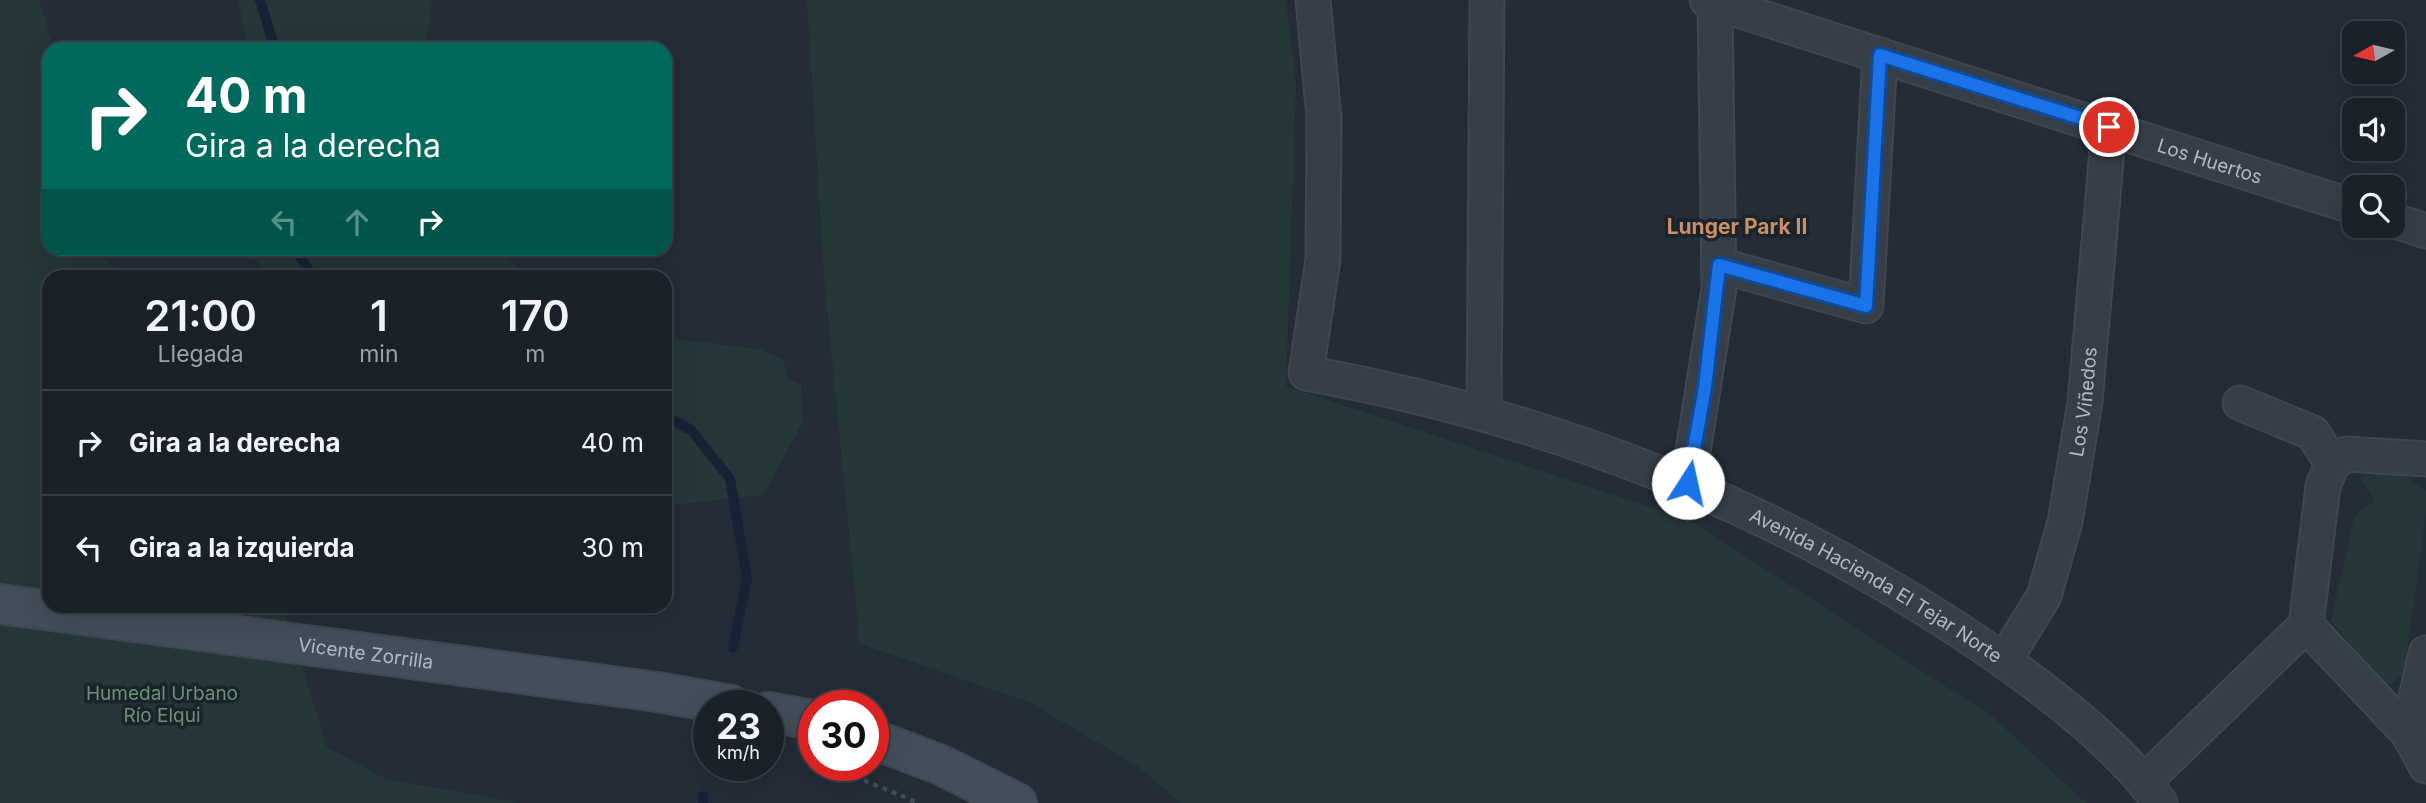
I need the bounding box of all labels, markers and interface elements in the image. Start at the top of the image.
north arrow [2342,21,2404,84]
map controls [2342,21,2405,238]
text: 40 m [185,66,308,125]
icon: right [70,70,161,161]
pin [2079,97,2139,157]
button: sound [2342,98,2405,161]
icon: arrive [2090,108,2128,146]
text: Gira a la derecha [185,126,441,165]
street label: Los Huertos [2154,134,2265,189]
button: search [2342,175,2405,238]
icon: left [265,203,303,241]
icon: ahead [338,203,376,241]
icon: right [411,203,449,241]
district label: Lunger Park II [1667,214,1807,239]
text: 21:00 [144,290,257,341]
text: 1 [370,290,388,341]
text: 170 [501,290,570,341]
text: Llegada [158,340,244,368]
text: min [359,340,399,368]
text: m [525,340,545,368]
street label: Los Viñedos [2065,346,2102,458]
icon: right [70,424,108,462]
text: Gira a la derecha [129,427,341,458]
text: 40 m [581,427,644,458]
position arrow [1651,446,1725,520]
street label: Avenida Hacienda El Tejar Norte [1746,504,2006,668]
icon: left [70,529,108,567]
text: Gira a la izquierda [129,532,355,563]
text: 30 m [581,532,644,563]
street label: Vicente Zorrilla [297,633,435,674]
park label: Humedal Urbano Río Elqui [86,682,238,727]
speed limit sign: 30 [798,690,889,781]
text: 23 [716,705,761,747]
text: km/h [717,742,760,763]

